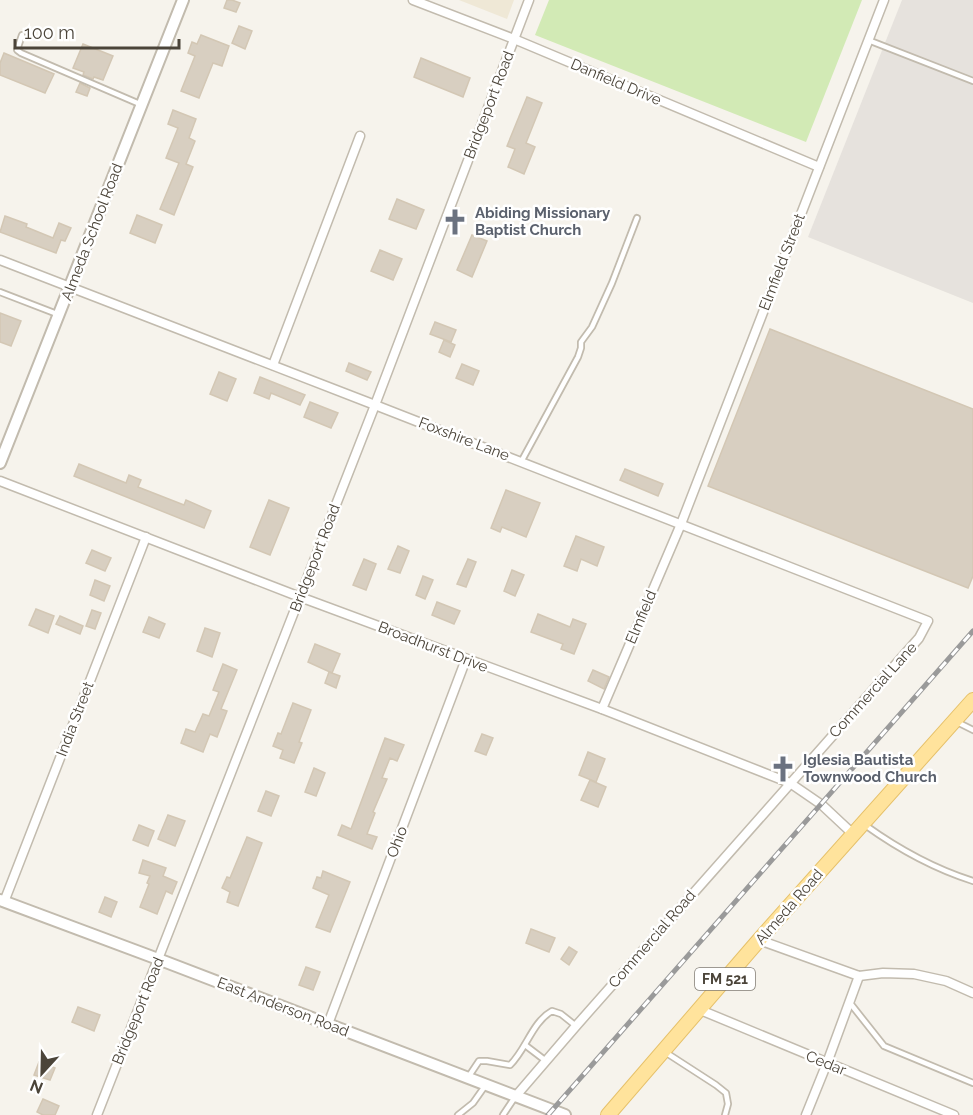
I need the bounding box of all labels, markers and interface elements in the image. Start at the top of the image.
scale bar [15,12,178,50]
text: 100 m [24,22,75,43]
street label: Bridgeport Road [460,48,518,162]
street label: Danfield Drive [568,55,664,109]
street label: Almeda School Road [58,161,126,303]
place label: Abiding Missionary Baptist Church [475,204,611,239]
church icon: Abiding Missionary Baptist Church [440,207,470,237]
street label: Elmfield Street [755,211,809,313]
street label: Foxshire Lane [416,413,512,465]
street label: Bridgeport Road [286,501,344,615]
street label: Elmfield [622,587,660,647]
street label: Broadhurst Drive [376,618,491,676]
street label: Commercial Lane [825,638,921,741]
street label: India Street [53,679,97,759]
place label: Iglesia Bautista Townwood Church [803,751,937,786]
church icon: Iglesia Bautista Townwood Church [768,754,798,784]
street label: Ohio [383,824,411,860]
street label: Almeda Road [751,866,827,948]
street label: Commercial Road [605,886,699,992]
street label: Bridgeport Road [108,955,168,1067]
road number: FM 521 [695,968,755,990]
street label: East Anderson Road [214,974,352,1040]
north arrow [12,1043,72,1103]
street label: Cedar [803,1047,849,1079]
text: N [27,1075,46,1098]

